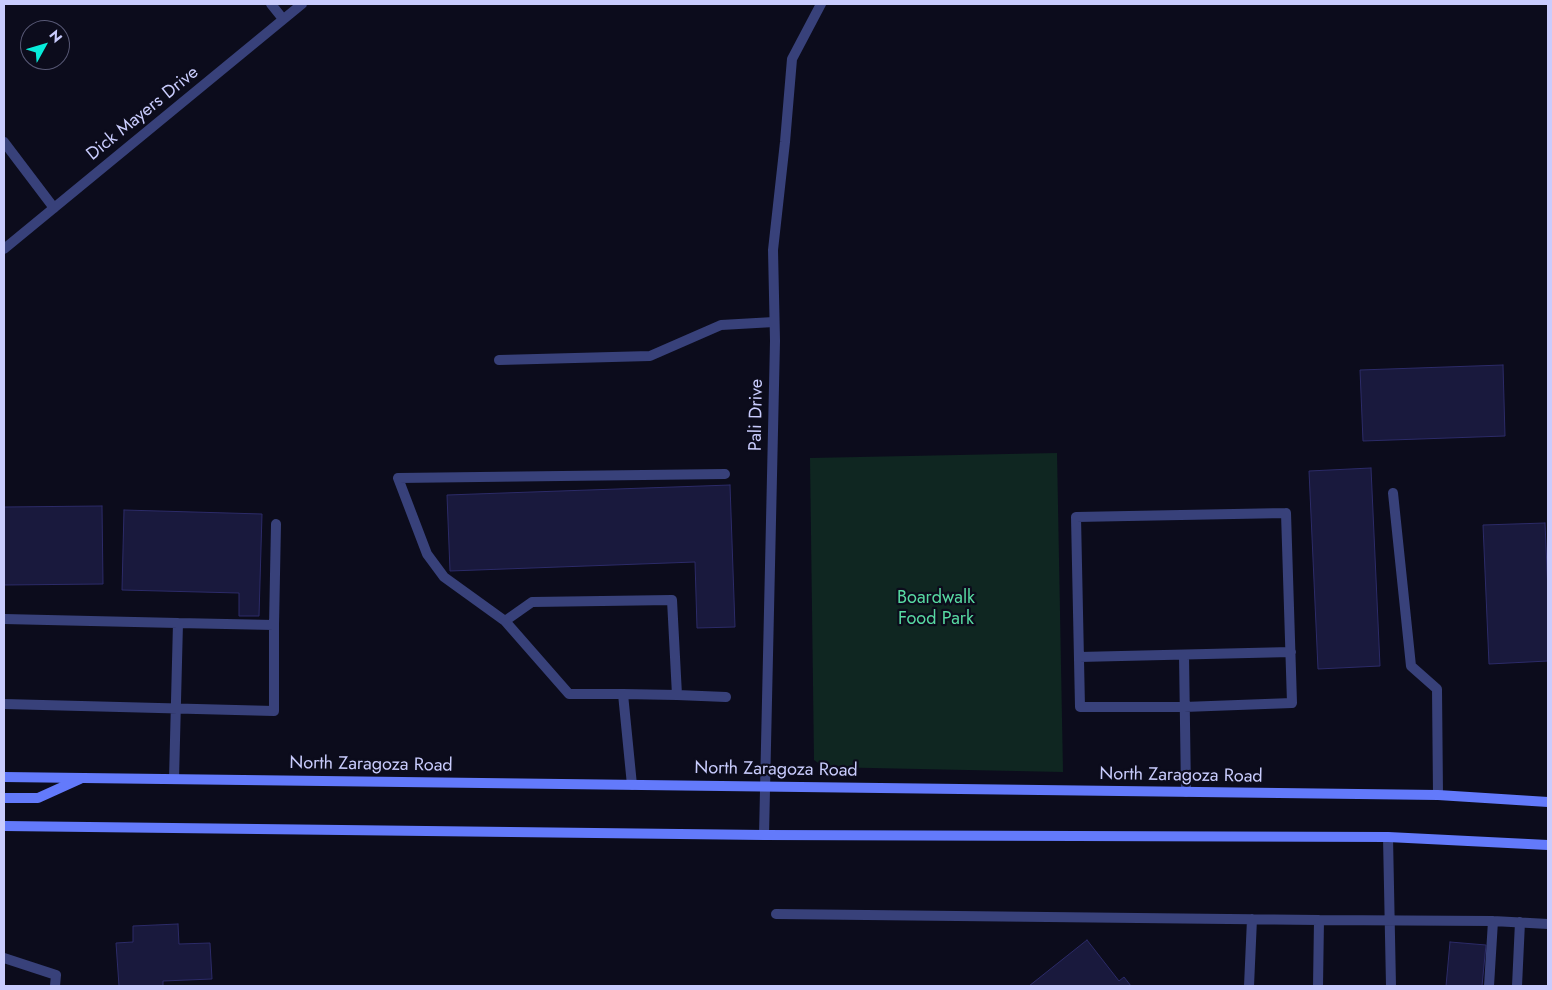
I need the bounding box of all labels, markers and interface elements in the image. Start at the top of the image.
north arrow [20,20,70,70]
text: N [45,26,67,47]
street label: Dick Mayers Drive [83,62,203,166]
street label: Pali Drive [746,379,768,451]
park label: Boardwalk Food Park [897,588,975,630]
street label: North Zaragoza Road [289,753,453,777]
street label: North Zaragoza Road [694,758,858,782]
street label: North Zaragoza Road [1099,764,1263,788]

